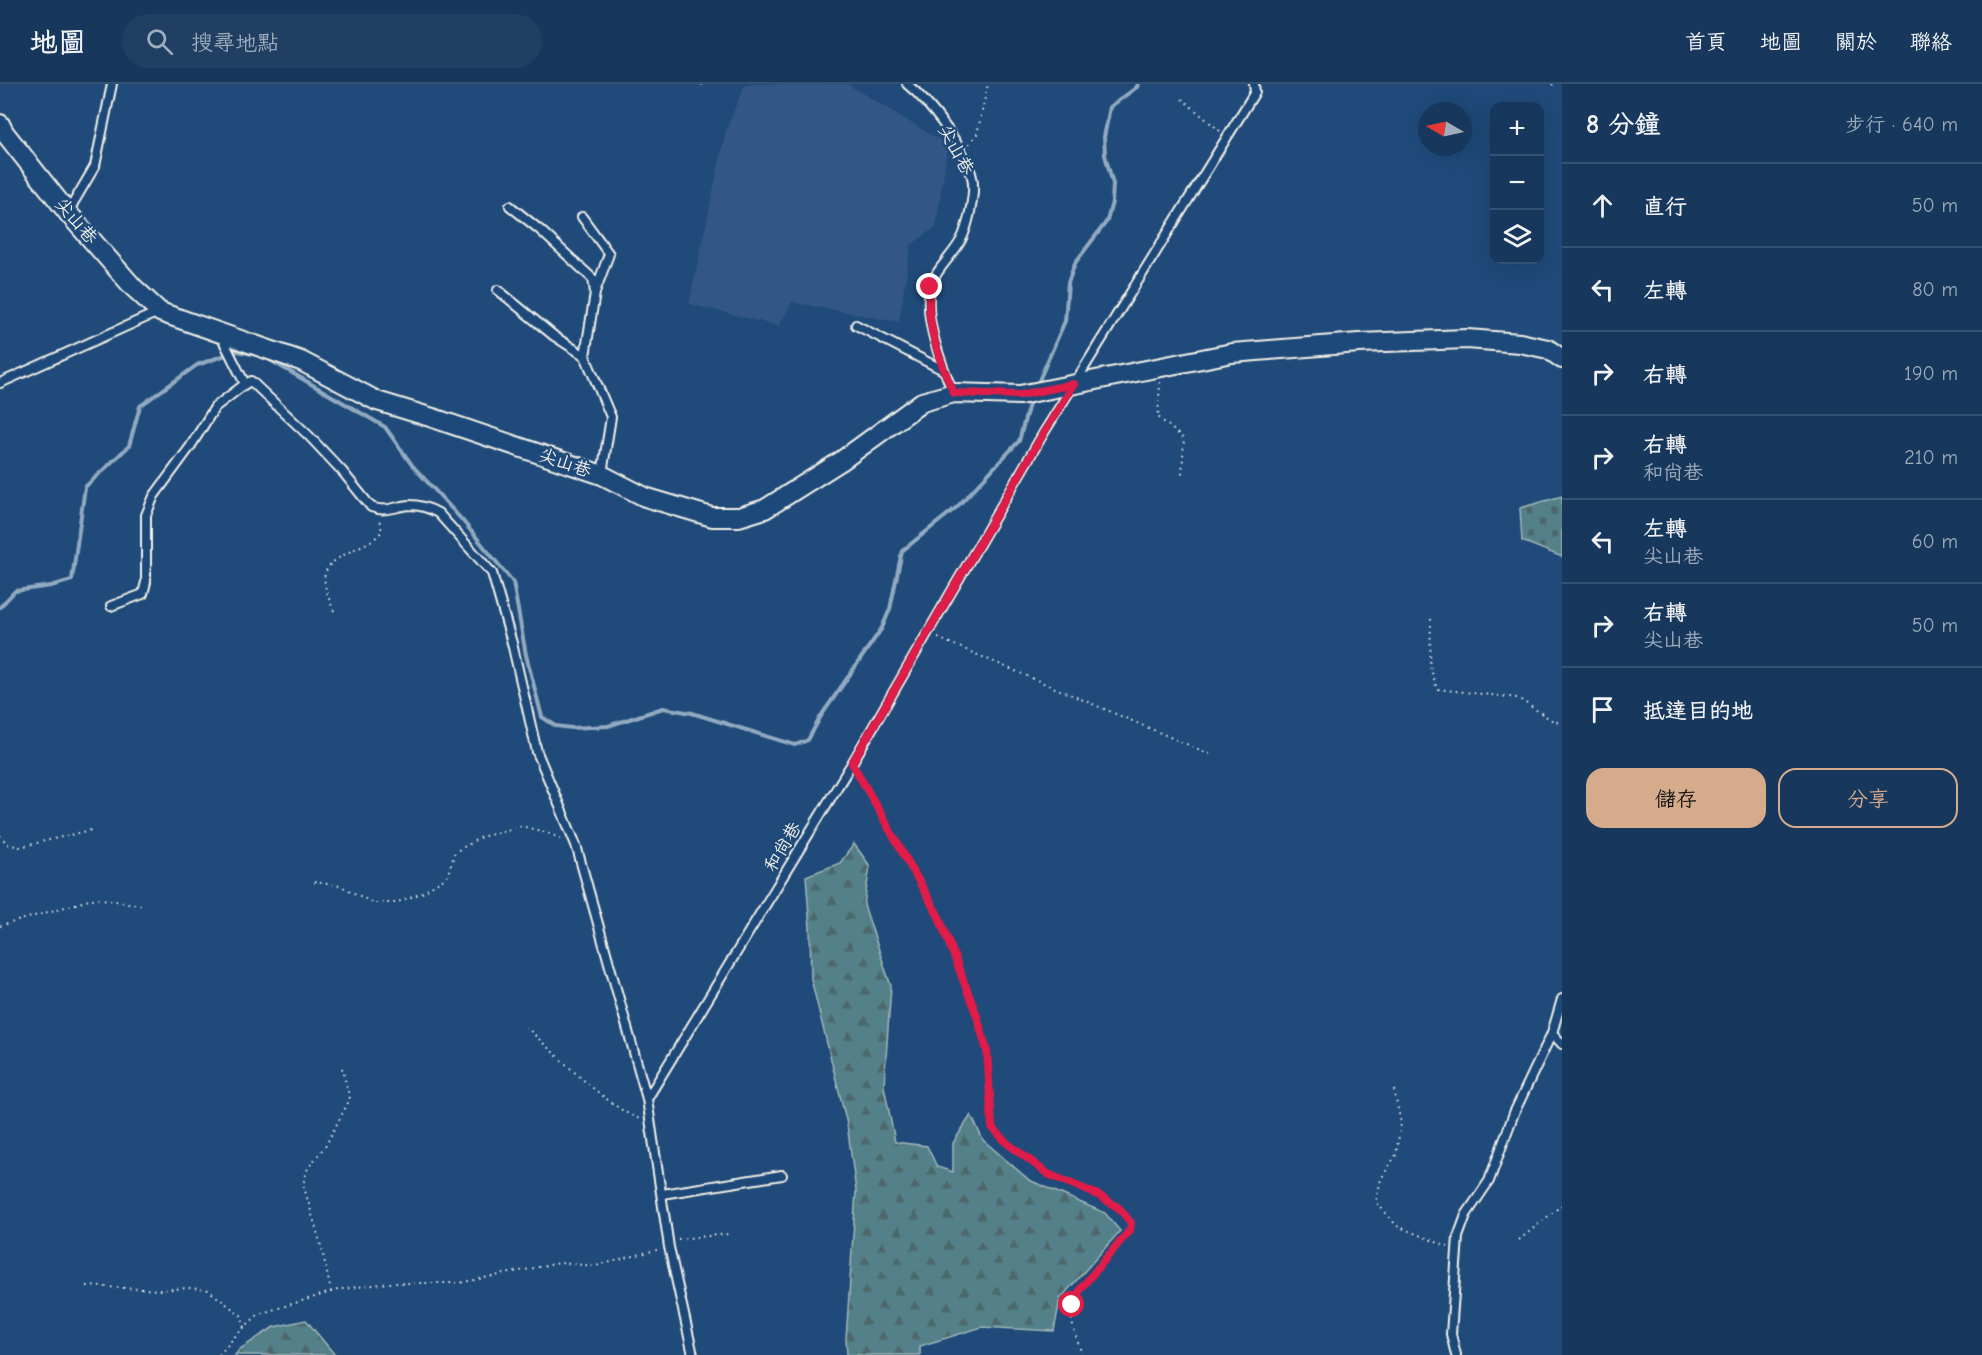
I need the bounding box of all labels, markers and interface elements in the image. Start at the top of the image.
search box [122,14,542,68]
icon: search [143,25,176,58]
text: 地圖 [30,27,86,59]
text: 搜尋地點 [191,30,279,56]
text: 首頁 [1685,30,1727,54]
text: 地圖 [1760,30,1802,54]
text: 關於 [1835,30,1877,54]
text: 聯絡 [1910,30,1952,54]
north arrow [1418,102,1472,156]
map controls [1490,102,1544,264]
button: + [1490,102,1544,156]
text: 8 分鐘 [1586,110,1661,140]
text: 步行 · 640 m [1845,113,1958,136]
street label: 尖山巷 [934,121,978,179]
button: − [1490,156,1544,210]
icon: ahead [1586,189,1619,222]
street label: 尖山巷 [50,194,102,248]
text: 直行 [1643,194,1687,220]
text: 50 m [1912,194,1958,217]
button: layers [1490,210,1544,264]
route end [916,273,942,299]
icon: left [1586,273,1619,306]
text: 左轉 [1643,278,1687,304]
text: 80 m [1912,278,1958,301]
icon: right [1586,357,1619,390]
text: 右轉 [1643,362,1687,388]
text: 190 m [1904,362,1958,385]
text: 右轉 [1643,432,1687,458]
icon: right [1586,441,1619,474]
street label: 尖山巷 [536,444,594,482]
text: 210 m [1904,446,1958,469]
text: 和尚巷 [1643,461,1703,484]
text: 左轉 [1643,516,1687,542]
icon: left [1586,525,1619,558]
text: 60 m [1912,530,1958,553]
text: 尖山巷 [1643,545,1703,568]
text: 右轉 [1643,600,1687,626]
icon: right [1586,609,1619,642]
text: 50 m [1912,614,1958,637]
text: 尖山巷 [1643,629,1703,652]
icon: arrive [1586,693,1619,726]
text: 抵達目的地 [1643,698,1753,724]
button: 儲存 [1586,768,1766,828]
button: 分享 [1778,768,1958,828]
street label: 和尚巷 [760,818,806,876]
route start [1058,1291,1084,1317]

